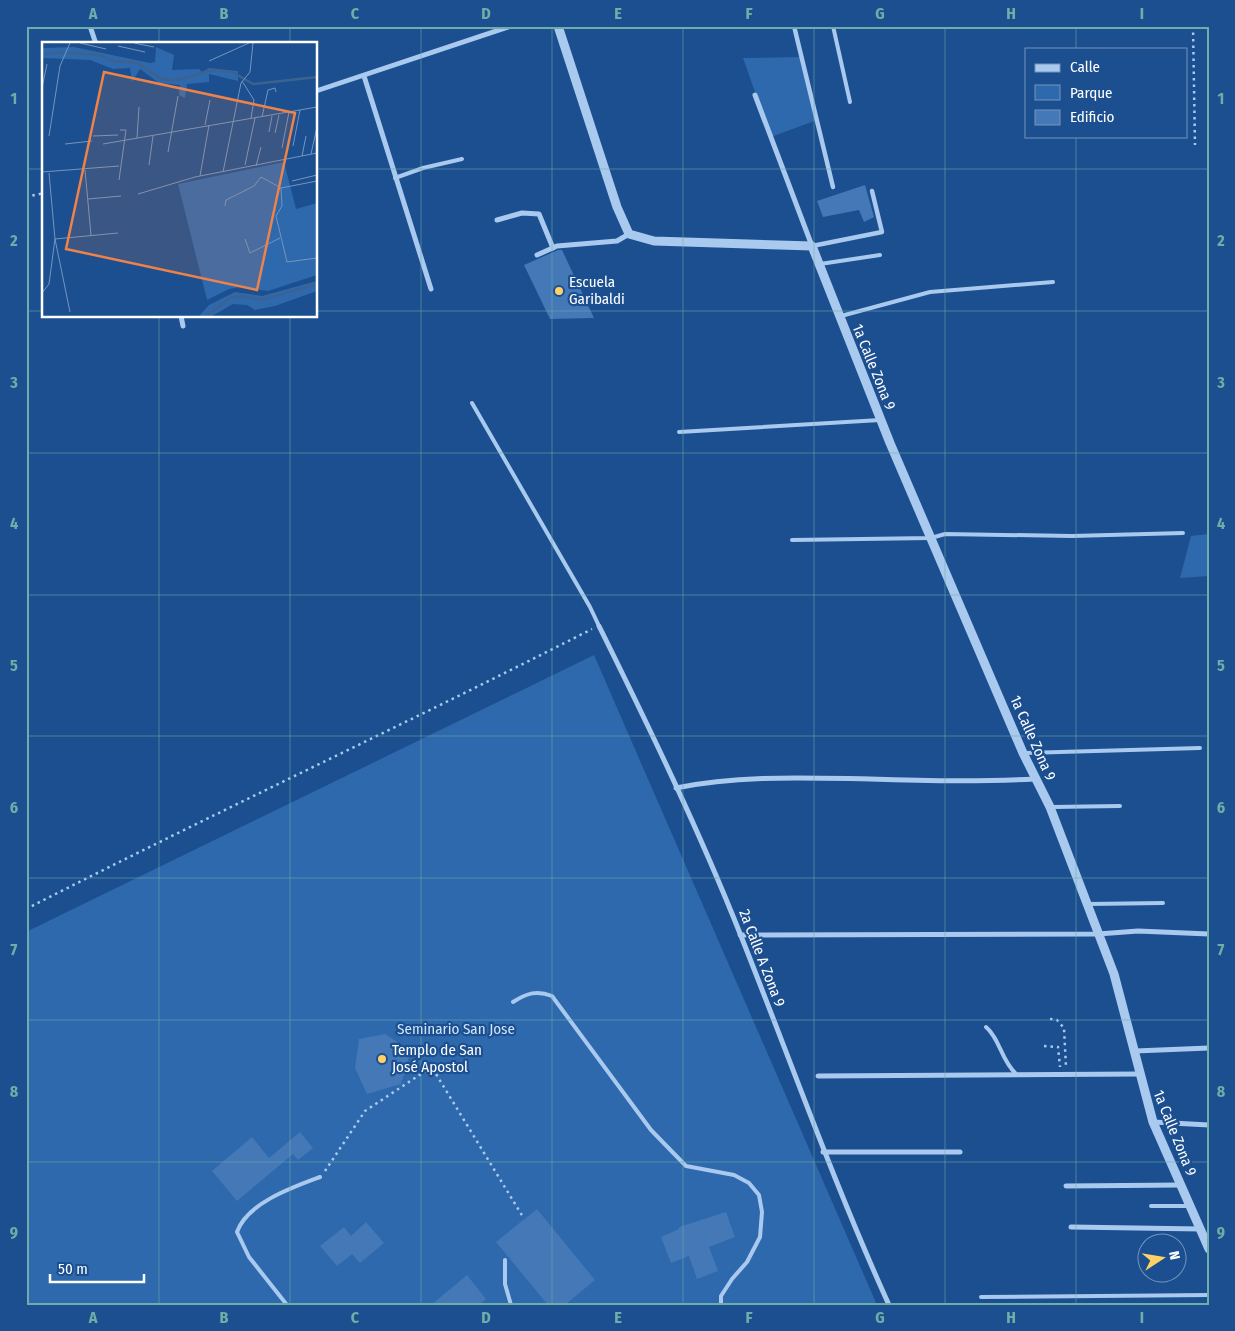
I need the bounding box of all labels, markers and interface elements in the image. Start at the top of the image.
text: A [88,4,98,23]
text: B [220,4,229,23]
text: C [351,4,360,23]
text: D [481,4,491,23]
text: E [614,4,622,23]
text: F [745,4,753,23]
text: G [875,4,885,23]
text: H [1006,4,1016,23]
text: I [1140,4,1144,23]
inset map [42,42,318,318]
legend [1025,48,1188,138]
text: Calle [1070,58,1100,76]
text: Parque [1070,84,1113,102]
text: 1 [11,89,17,108]
text: 1 [1218,89,1224,108]
text: Edificio [1070,108,1115,126]
text: 2 [9,231,18,250]
text: 2 [1216,231,1225,250]
place label: Escuela Garibaldi [569,273,625,308]
marker: Escuela Garibaldi [553,285,565,297]
street label: 1a Calle Zona 9 [849,321,899,413]
text: 3 [9,373,18,392]
text: 3 [1216,373,1225,392]
text: 4 [10,514,18,533]
text: 4 [1217,514,1225,533]
text: 5 [10,656,18,675]
text: 5 [1217,656,1225,675]
street label: 1a Calle Zona 9 [1006,693,1060,783]
text: 6 [10,798,18,817]
text: 6 [1217,798,1225,817]
street label: 2a Calle A Zona 9 [735,907,789,1009]
text: 7 [11,940,18,959]
text: 7 [1218,940,1225,959]
park label: Seminario San Jose [397,1020,515,1038]
place label: Templo de San José Apostol [392,1041,482,1076]
marker: Templo de San José Apostol [376,1053,388,1065]
text: 8 [10,1082,19,1101]
text: 8 [1217,1082,1226,1101]
street label: 1a Calle Zona 9 [1150,1087,1200,1179]
text: 9 [10,1223,18,1242]
text: 9 [1217,1223,1225,1242]
north arrow [1138,1234,1188,1284]
text: N [1165,1250,1183,1261]
scale bar [50,1251,144,1283]
text: 50 m [58,1260,88,1278]
text: A [88,1308,98,1327]
text: B [220,1308,229,1327]
text: C [351,1308,360,1327]
text: D [481,1308,491,1327]
text: E [614,1308,622,1327]
text: F [745,1308,753,1327]
text: G [875,1308,885,1327]
text: H [1006,1308,1016,1327]
text: I [1140,1308,1144,1327]

